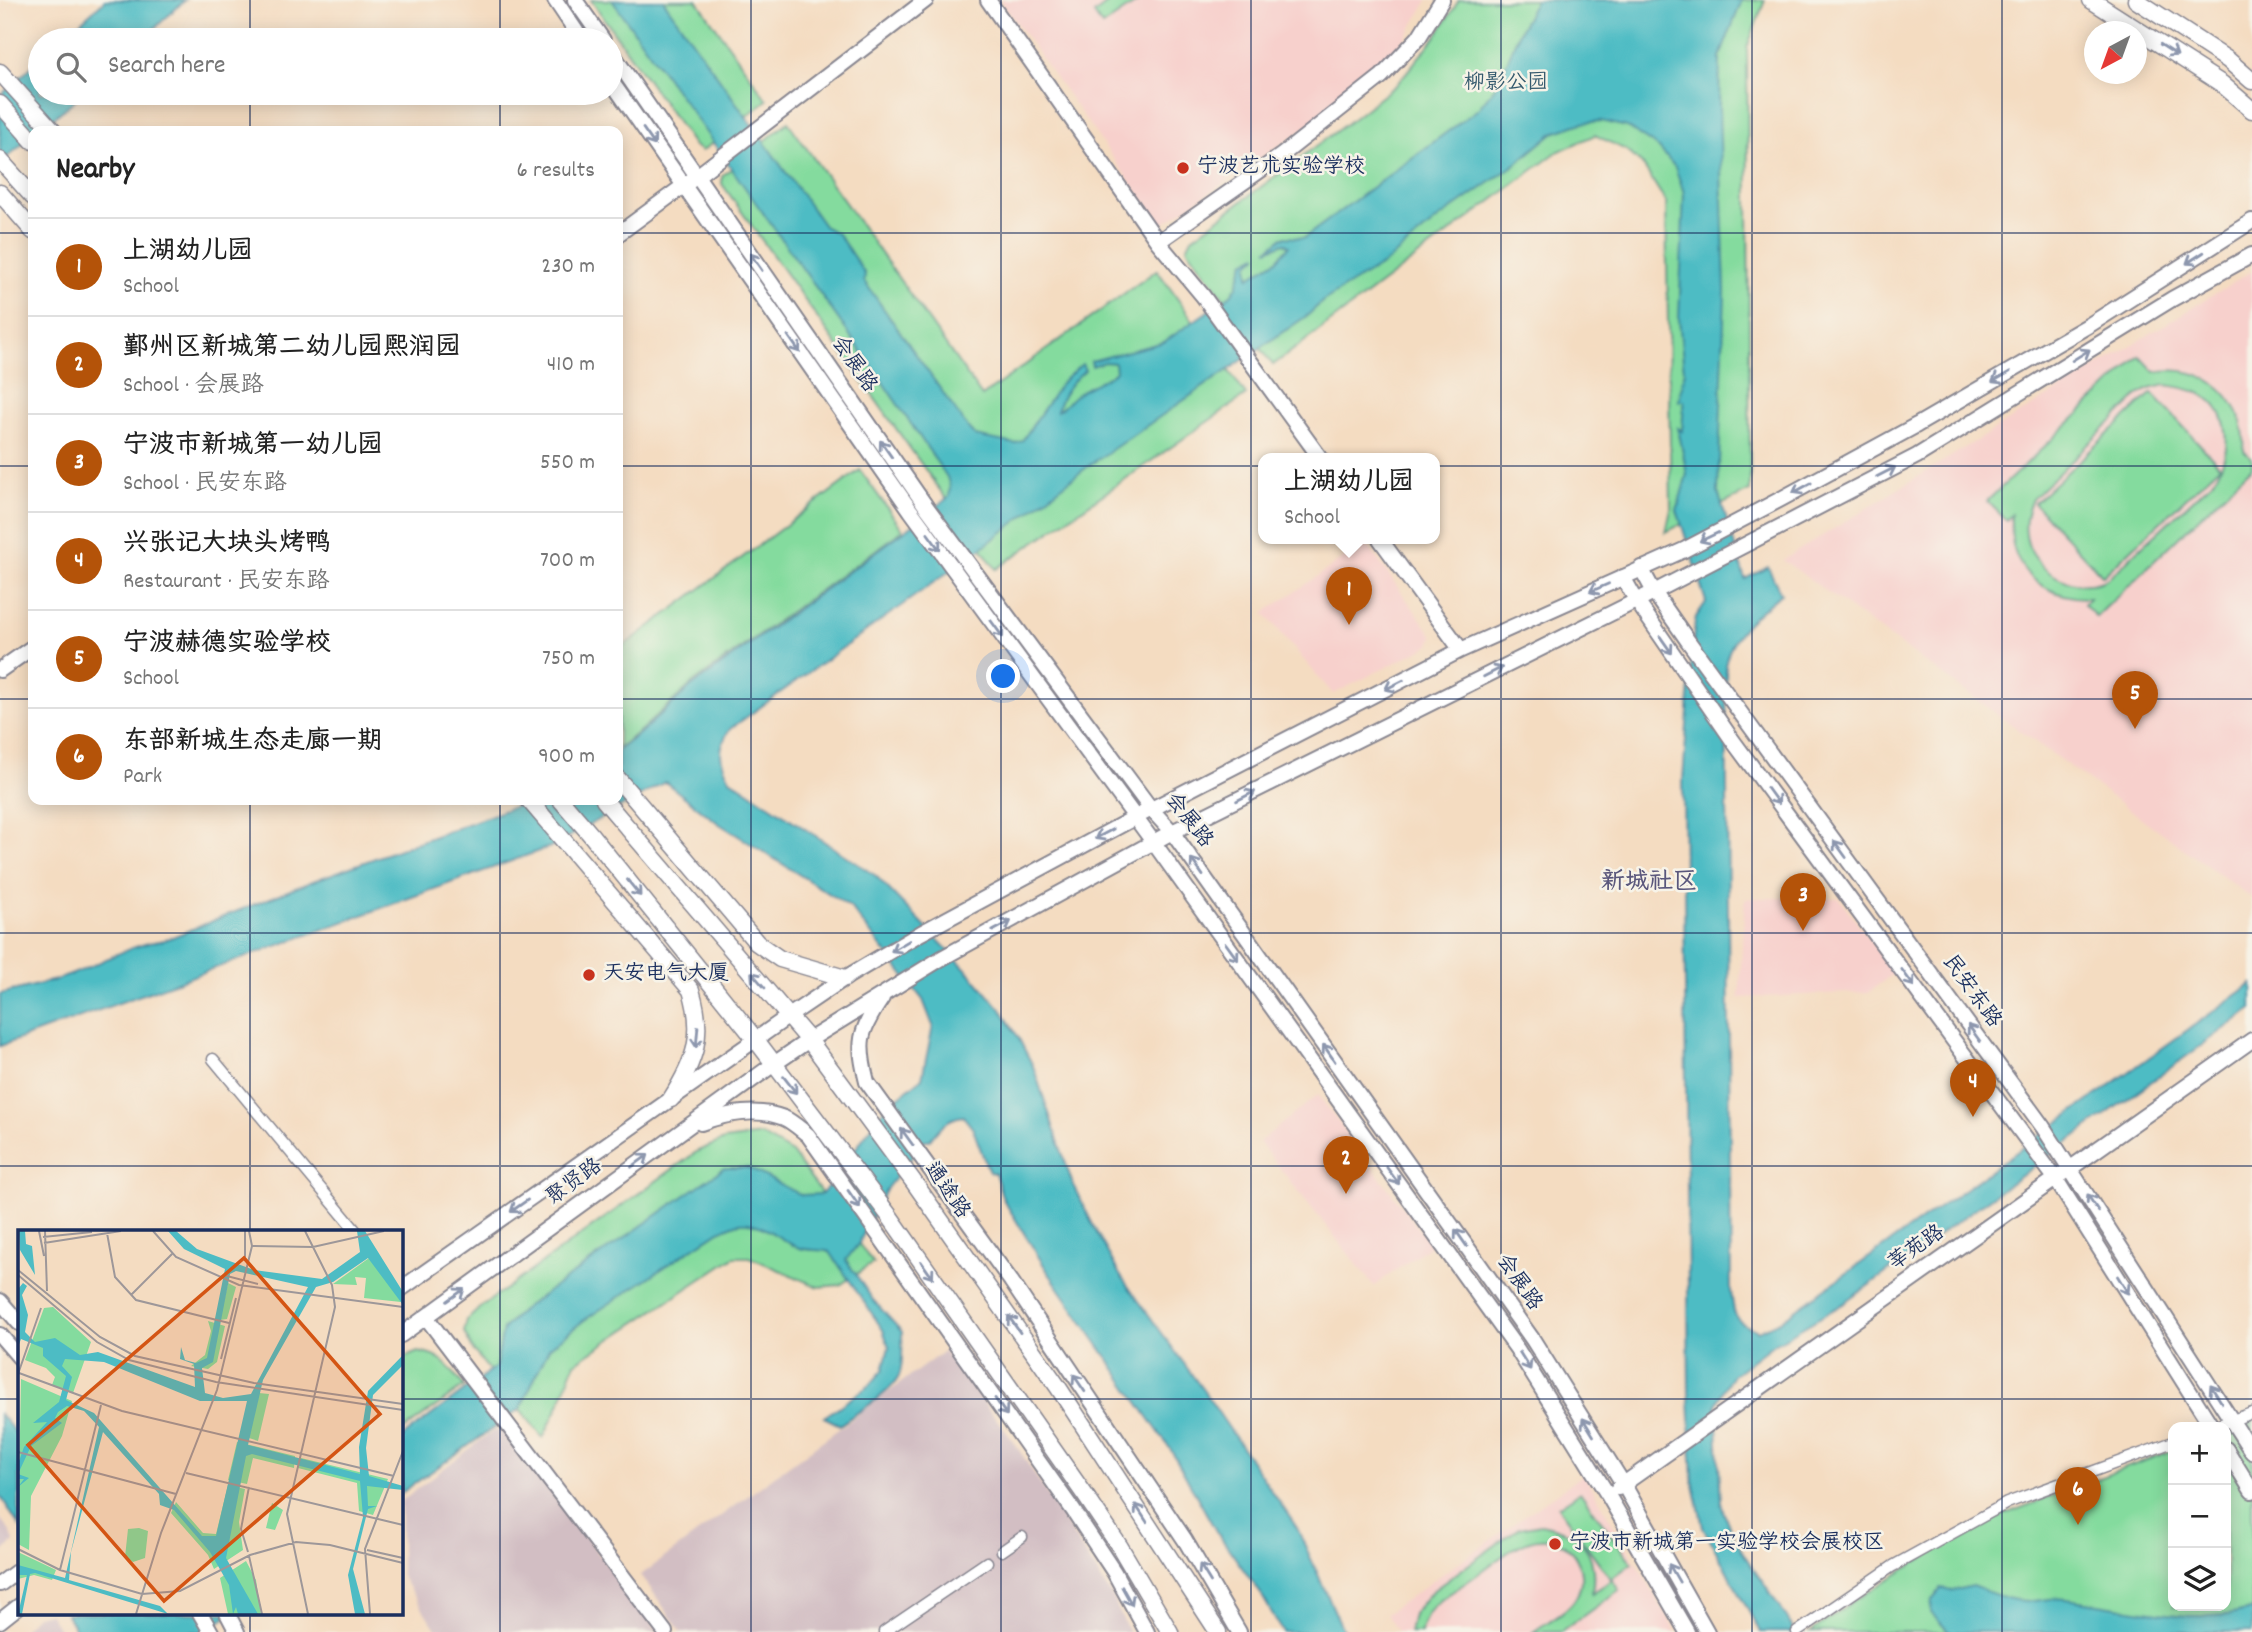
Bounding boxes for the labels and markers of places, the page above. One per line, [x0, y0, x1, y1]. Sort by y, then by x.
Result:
place label: 宁波艺术实验学校 [1197, 153, 1365, 183]
marker: 宁波艺术实验学校 [1175, 160, 1191, 176]
pin: 1 [1326, 567, 1372, 625]
pin: 5 [2112, 671, 2158, 729]
pin: 3 [1780, 873, 1826, 931]
place label: 天安电气大厦 [603, 960, 729, 990]
marker: 天安电气大厦 [581, 967, 597, 983]
pin: 4 [1950, 1059, 1996, 1117]
pin: 2 [1323, 1136, 1369, 1194]
pin: 6 [2055, 1467, 2101, 1525]
place label: 宁波市新城第一实验学校会展校区 [1569, 1529, 1884, 1559]
marker: 宁波市新城第一实验学校会展校区 [1547, 1536, 1563, 1552]

